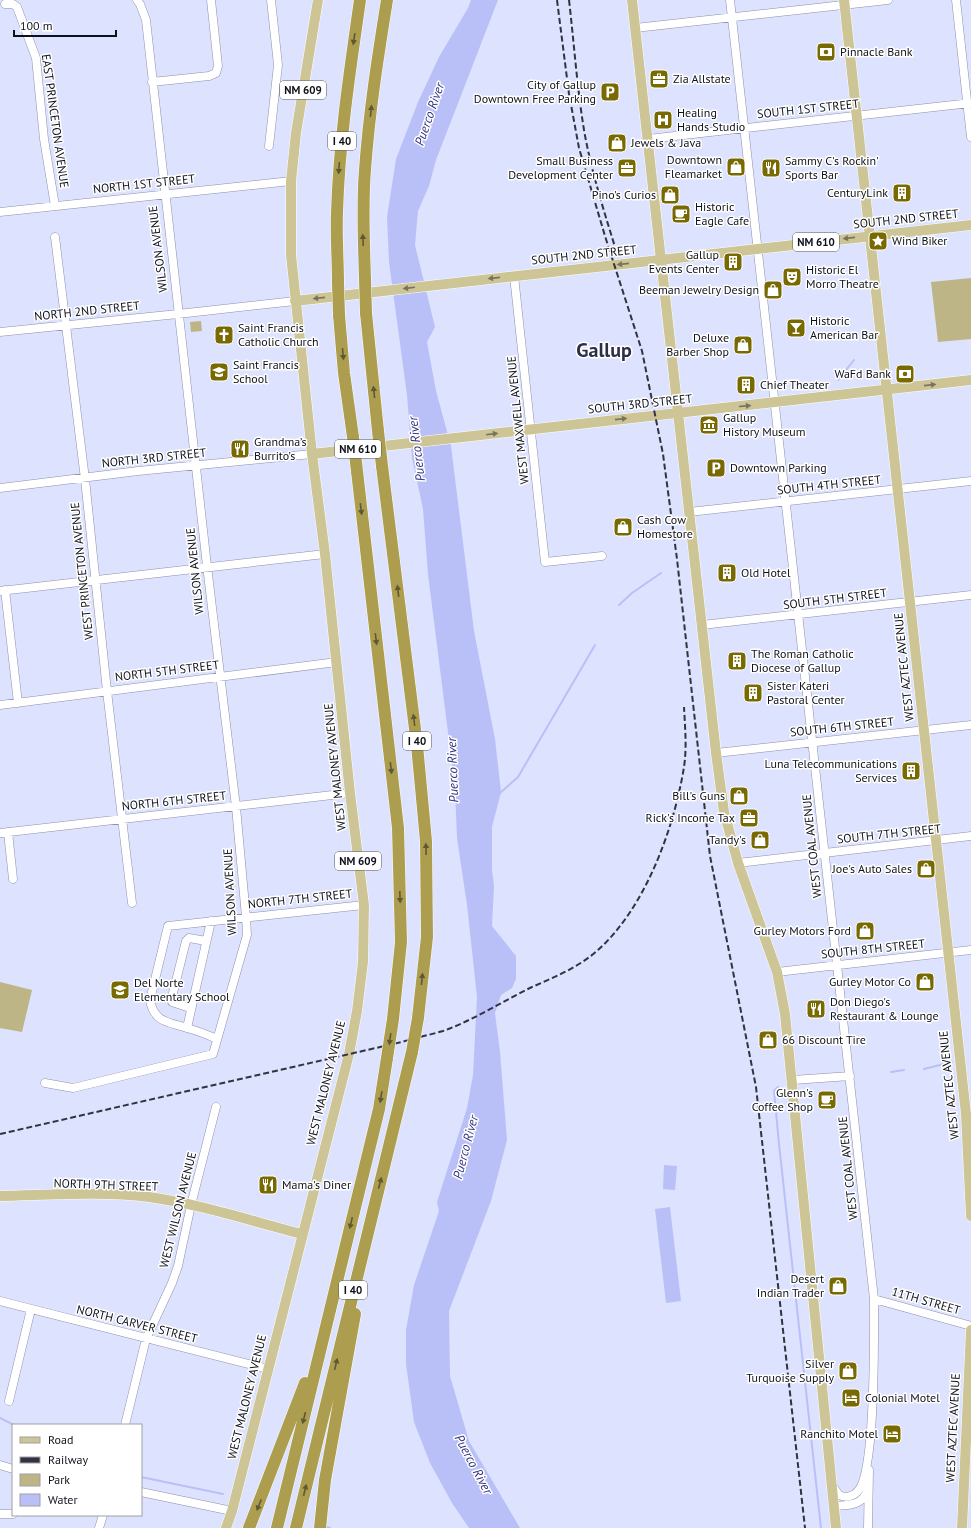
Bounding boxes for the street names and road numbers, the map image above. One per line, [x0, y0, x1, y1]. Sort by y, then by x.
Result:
street label: EAST PRINCETON AVENUE [39, 53, 72, 189]
road number: NM 609 [280, 81, 326, 99]
street label: SOUTH 1ST STREET [756, 96, 860, 121]
road number: I 40 [328, 132, 356, 150]
street label: NORTH 1ST STREET [92, 171, 196, 196]
street label: WILSON AVENUE [145, 205, 170, 293]
street label: SOUTH 2ND STREET [853, 205, 960, 231]
road number: NM 610 [793, 233, 839, 251]
street label: SOUTH 2ND STREET [531, 241, 638, 267]
street label: NORTH 2ND STREET [33, 297, 141, 324]
street label: WEST MAXWELL AVENUE [503, 355, 532, 485]
street label: SOUTH 3RD STREET [587, 391, 693, 416]
road number: NM 610 [335, 440, 381, 458]
street label: NORTH 3RD STREET [101, 445, 207, 470]
street label: SOUTH 4TH STREET [776, 472, 882, 497]
street label: WEST PRINCETON AVENUE [67, 502, 96, 640]
street label: WILSON AVENUE [182, 527, 207, 615]
street label: SOUTH 5TH STREET [782, 585, 888, 612]
street label: WEST AZTEC AVENUE [890, 612, 917, 722]
street label: NORTH 5TH STREET [114, 657, 220, 684]
street label: WEST MALONEY AVENUE [320, 703, 349, 832]
street label: SOUTH 6TH STREET [789, 714, 895, 739]
road number: I 40 [403, 732, 431, 750]
street label: NORTH 6TH STREET [121, 788, 227, 813]
street label: WEST COAL AVENUE [799, 793, 824, 899]
street label: SOUTH 7TH STREET [836, 821, 942, 846]
street label: WILSON AVENUE [220, 848, 239, 936]
road number: NM 609 [335, 852, 381, 870]
street label: NORTH 7TH STREET [247, 886, 353, 911]
street label: SOUTH 8TH STREET [820, 936, 926, 961]
street label: WEST MALONEY AVENUE [303, 1019, 348, 1147]
street label: WEST AZTEC AVENUE [935, 1030, 962, 1140]
street label: WEST COAL AVENUE [835, 1115, 860, 1221]
street label: WEST WILSON AVENUE [156, 1150, 199, 1269]
street label: NORTH 9TH STREET [53, 1175, 159, 1194]
road number: I 40 [339, 1281, 367, 1299]
street label: 11TH STREET [890, 1284, 963, 1318]
street label: NORTH CARVER STREET [75, 1301, 199, 1346]
street label: WEST MALONEY AVENUE [224, 1333, 269, 1461]
street label: WEST AZTEC AVENUE [942, 1373, 963, 1483]

